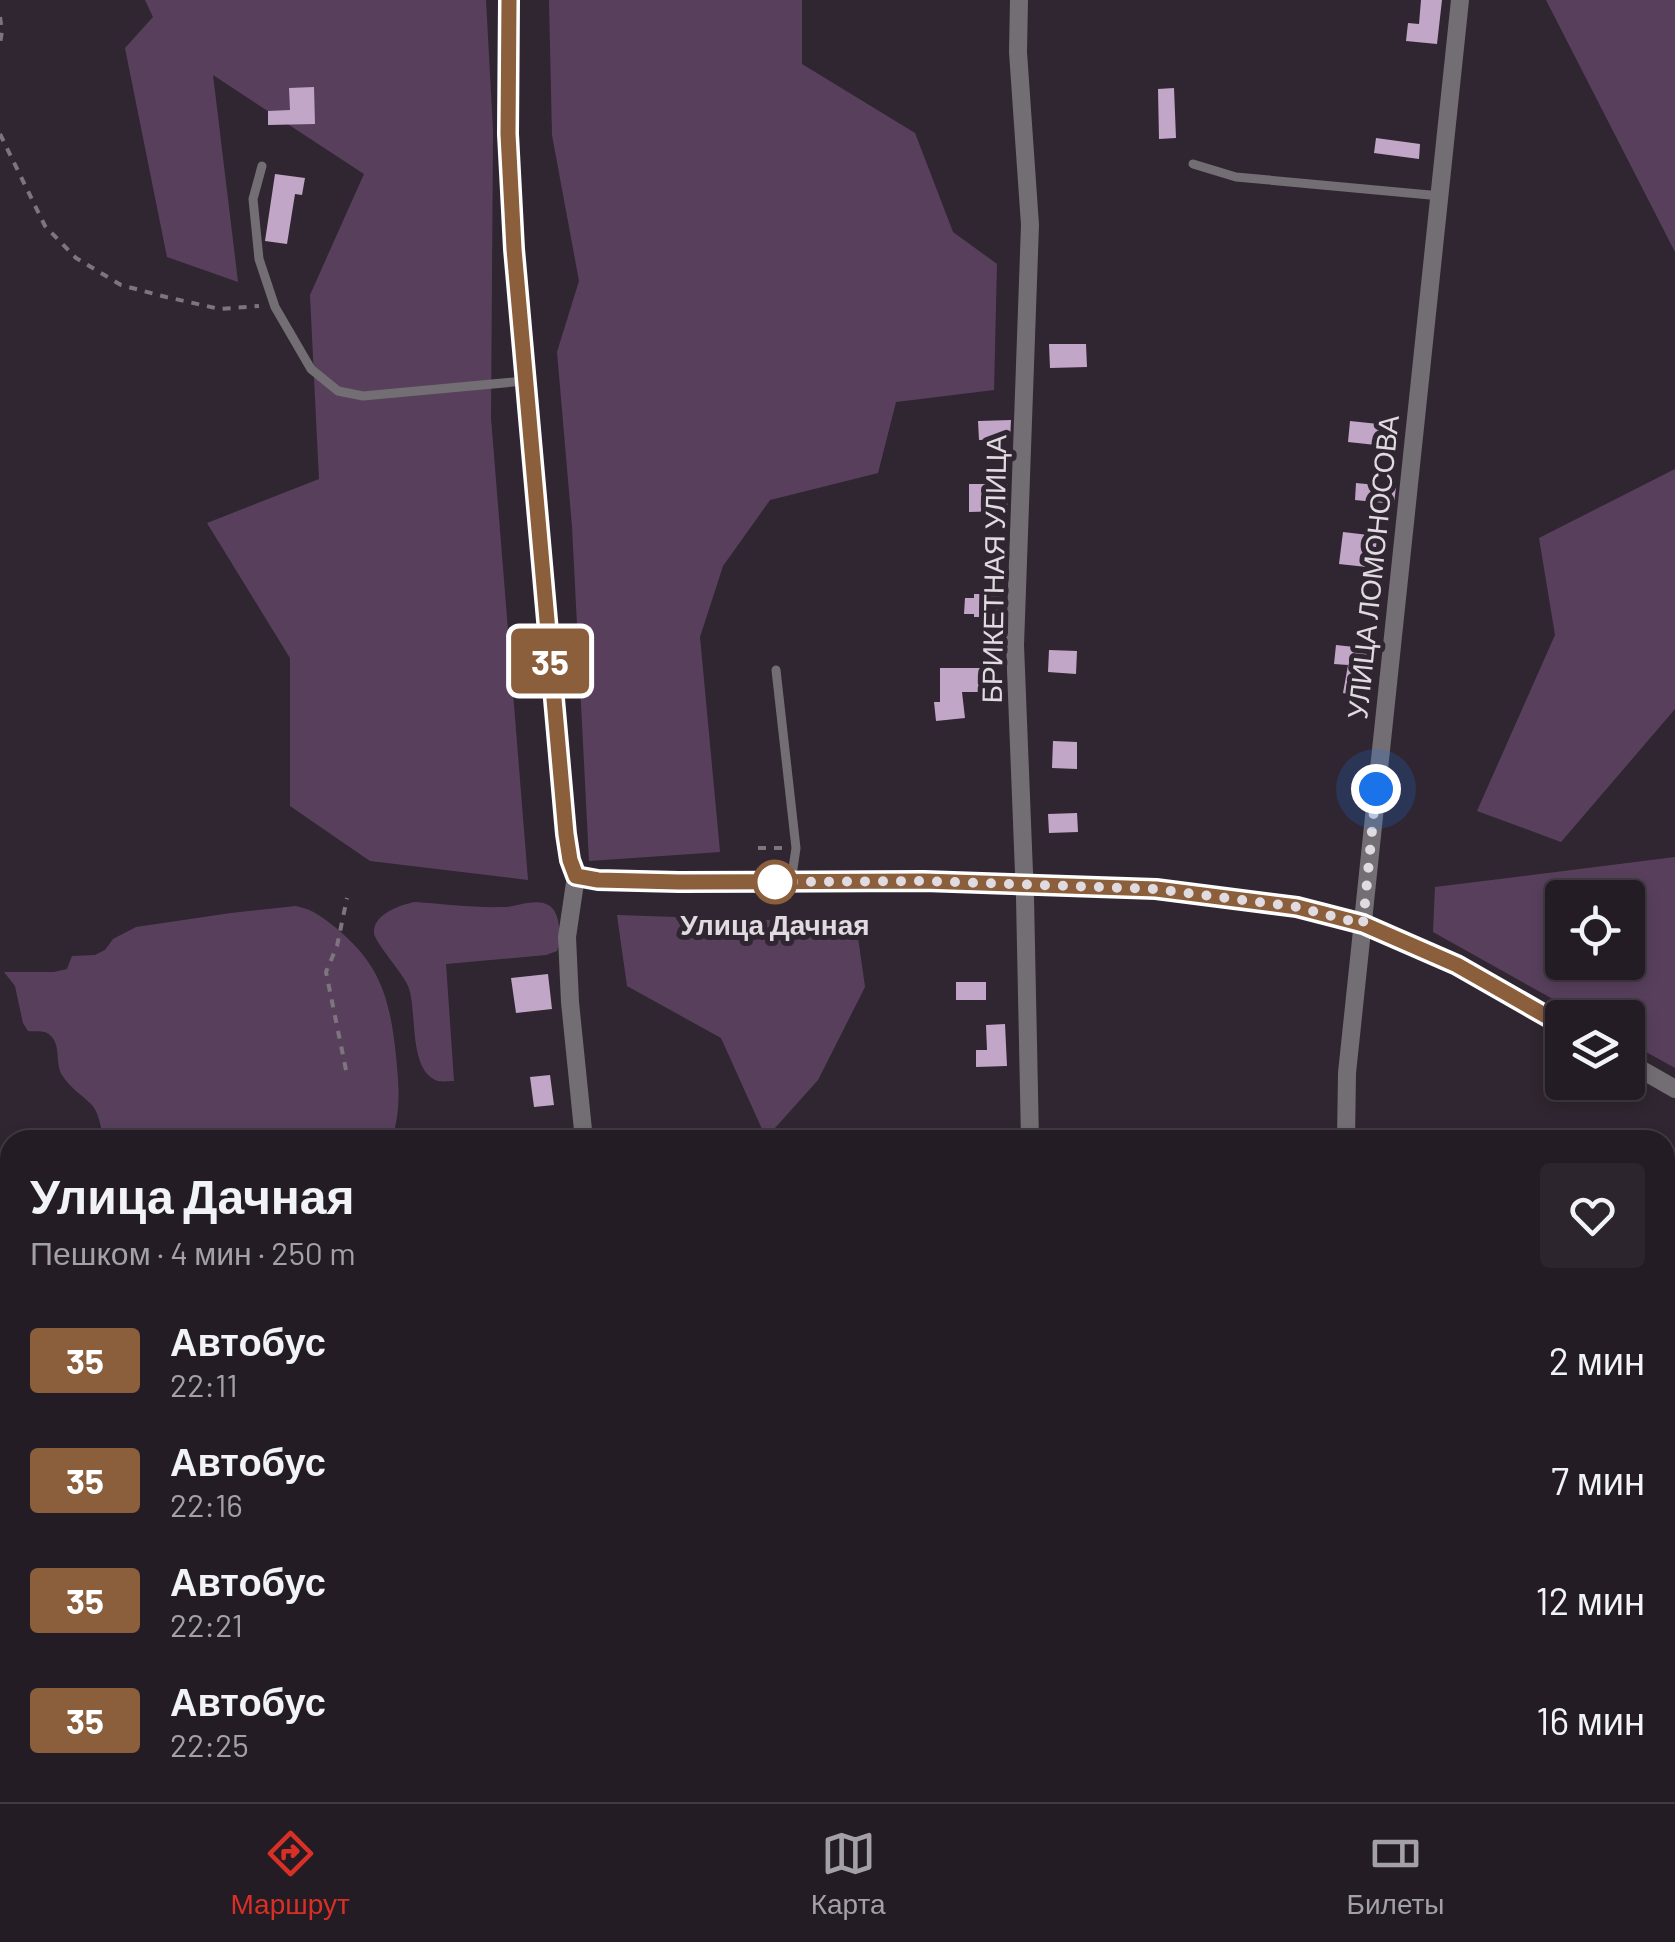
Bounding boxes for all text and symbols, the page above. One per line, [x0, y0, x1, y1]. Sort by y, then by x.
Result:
street label: УЛИЦА ЛОМОНОСОВА [1339, 413, 1405, 721]
street label: БРИКЕТНАЯ УЛИЦА [974, 434, 1012, 704]
line badge: 35 [505, 628, 595, 694]
text: 35 [531, 640, 569, 682]
your location [1351, 764, 1401, 814]
marker: Улица Дачная [754, 861, 796, 903]
map controls [1545, 880, 1645, 1100]
button: locate [1545, 880, 1645, 980]
place label: Улица Дачная [680, 907, 870, 941]
button: layers [1545, 1000, 1645, 1100]
button: heart [1540, 1163, 1645, 1268]
text: Улица Дачная [30, 1166, 354, 1224]
text: Пешком · 4 мин · 250 m [30, 1233, 356, 1271]
text: Автобус [170, 1318, 326, 1364]
text: 2 мин [1549, 1337, 1645, 1383]
text: 35 [66, 1339, 104, 1381]
text: 22:11 [170, 1365, 238, 1403]
text: Автобус [170, 1438, 326, 1484]
text: 7 мин [1551, 1457, 1645, 1503]
text: 35 [66, 1459, 104, 1501]
text: 22:16 [170, 1485, 243, 1523]
text: Автобус [170, 1558, 326, 1604]
text: 12 мин [1535, 1577, 1645, 1623]
text: 35 [66, 1579, 104, 1621]
text: 22:21 [170, 1605, 243, 1643]
text: Автобус [170, 1678, 326, 1724]
text: 16 мин [1536, 1697, 1645, 1743]
text: 35 [66, 1699, 104, 1741]
text: 22:25 [170, 1725, 249, 1763]
tab: Маршрут [230, 1826, 350, 1921]
tab: Карта [811, 1826, 886, 1921]
tab: Билеты [1347, 1826, 1445, 1921]

